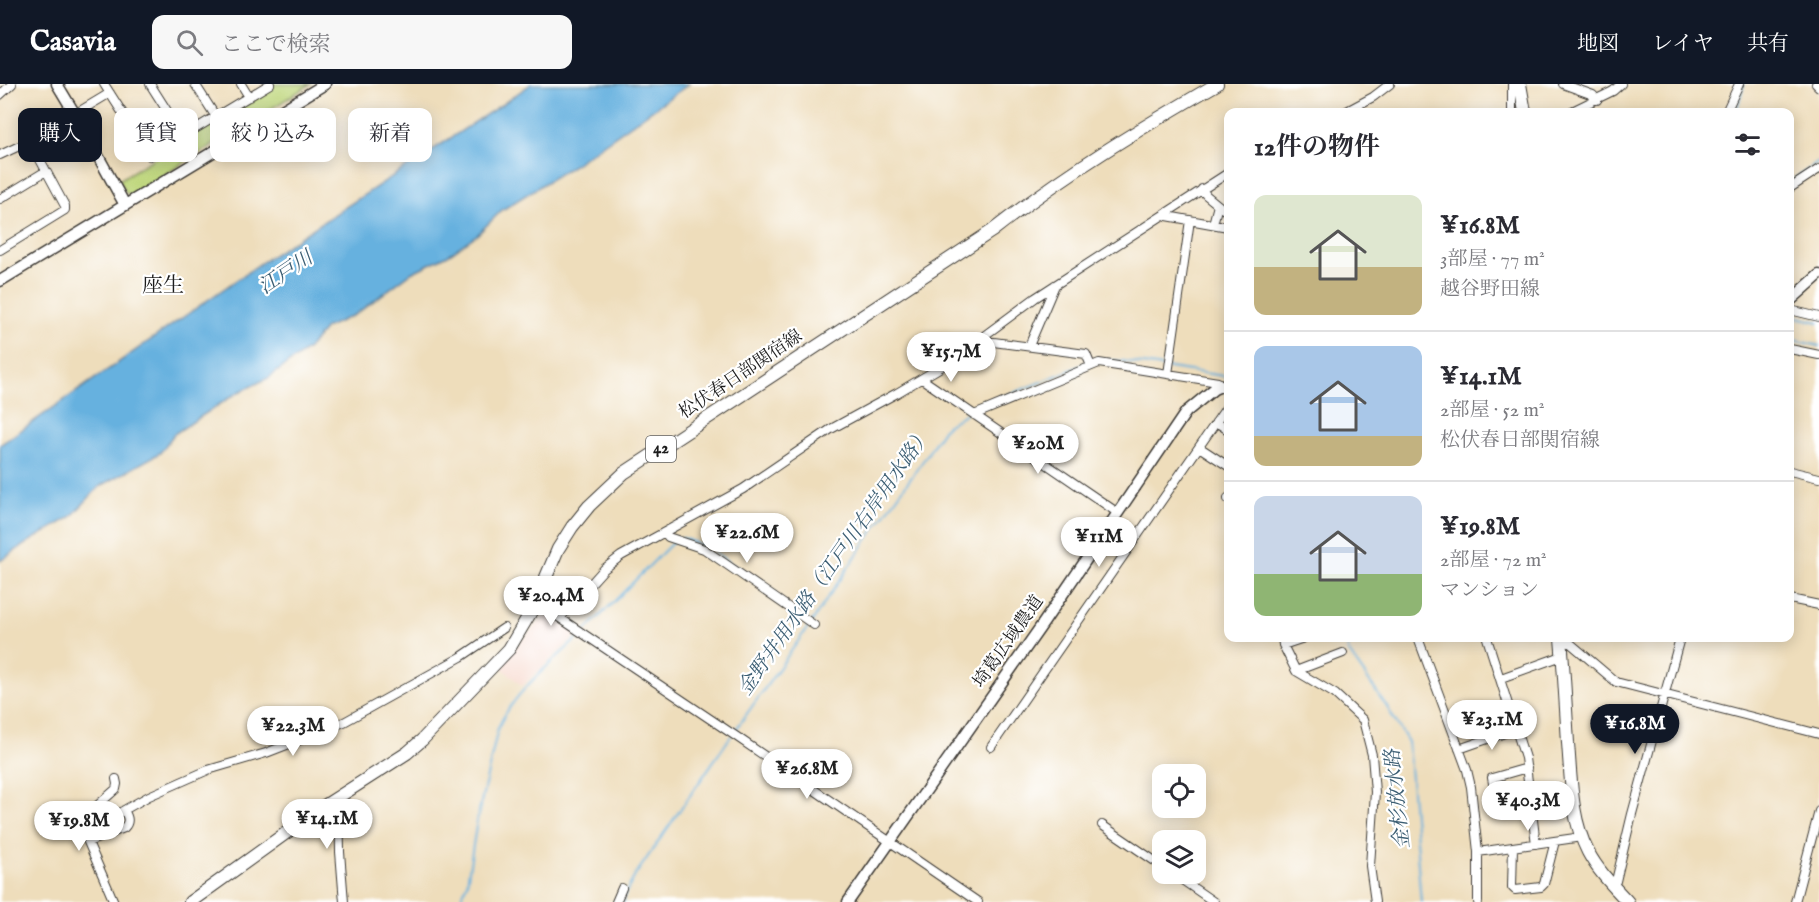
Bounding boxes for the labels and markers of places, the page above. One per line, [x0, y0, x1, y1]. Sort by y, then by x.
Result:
pin: ¥15.7M [902, 332, 1000, 383]
pin: ¥20M [1002, 424, 1074, 475]
pin: ¥22.6M [698, 513, 796, 564]
pin: ¥11M [1063, 517, 1135, 568]
pin: ¥20.4M [502, 576, 600, 627]
pin: ¥23.1M [1443, 700, 1541, 751]
pin: ¥16.8M [1586, 704, 1684, 755]
pin: ¥22.3M [244, 706, 342, 757]
pin: ¥26.8M [758, 749, 856, 800]
pin: ¥40.3M [1479, 781, 1577, 832]
pin: ¥14.1M [278, 799, 376, 850]
pin: ¥19.8M [30, 801, 128, 852]

